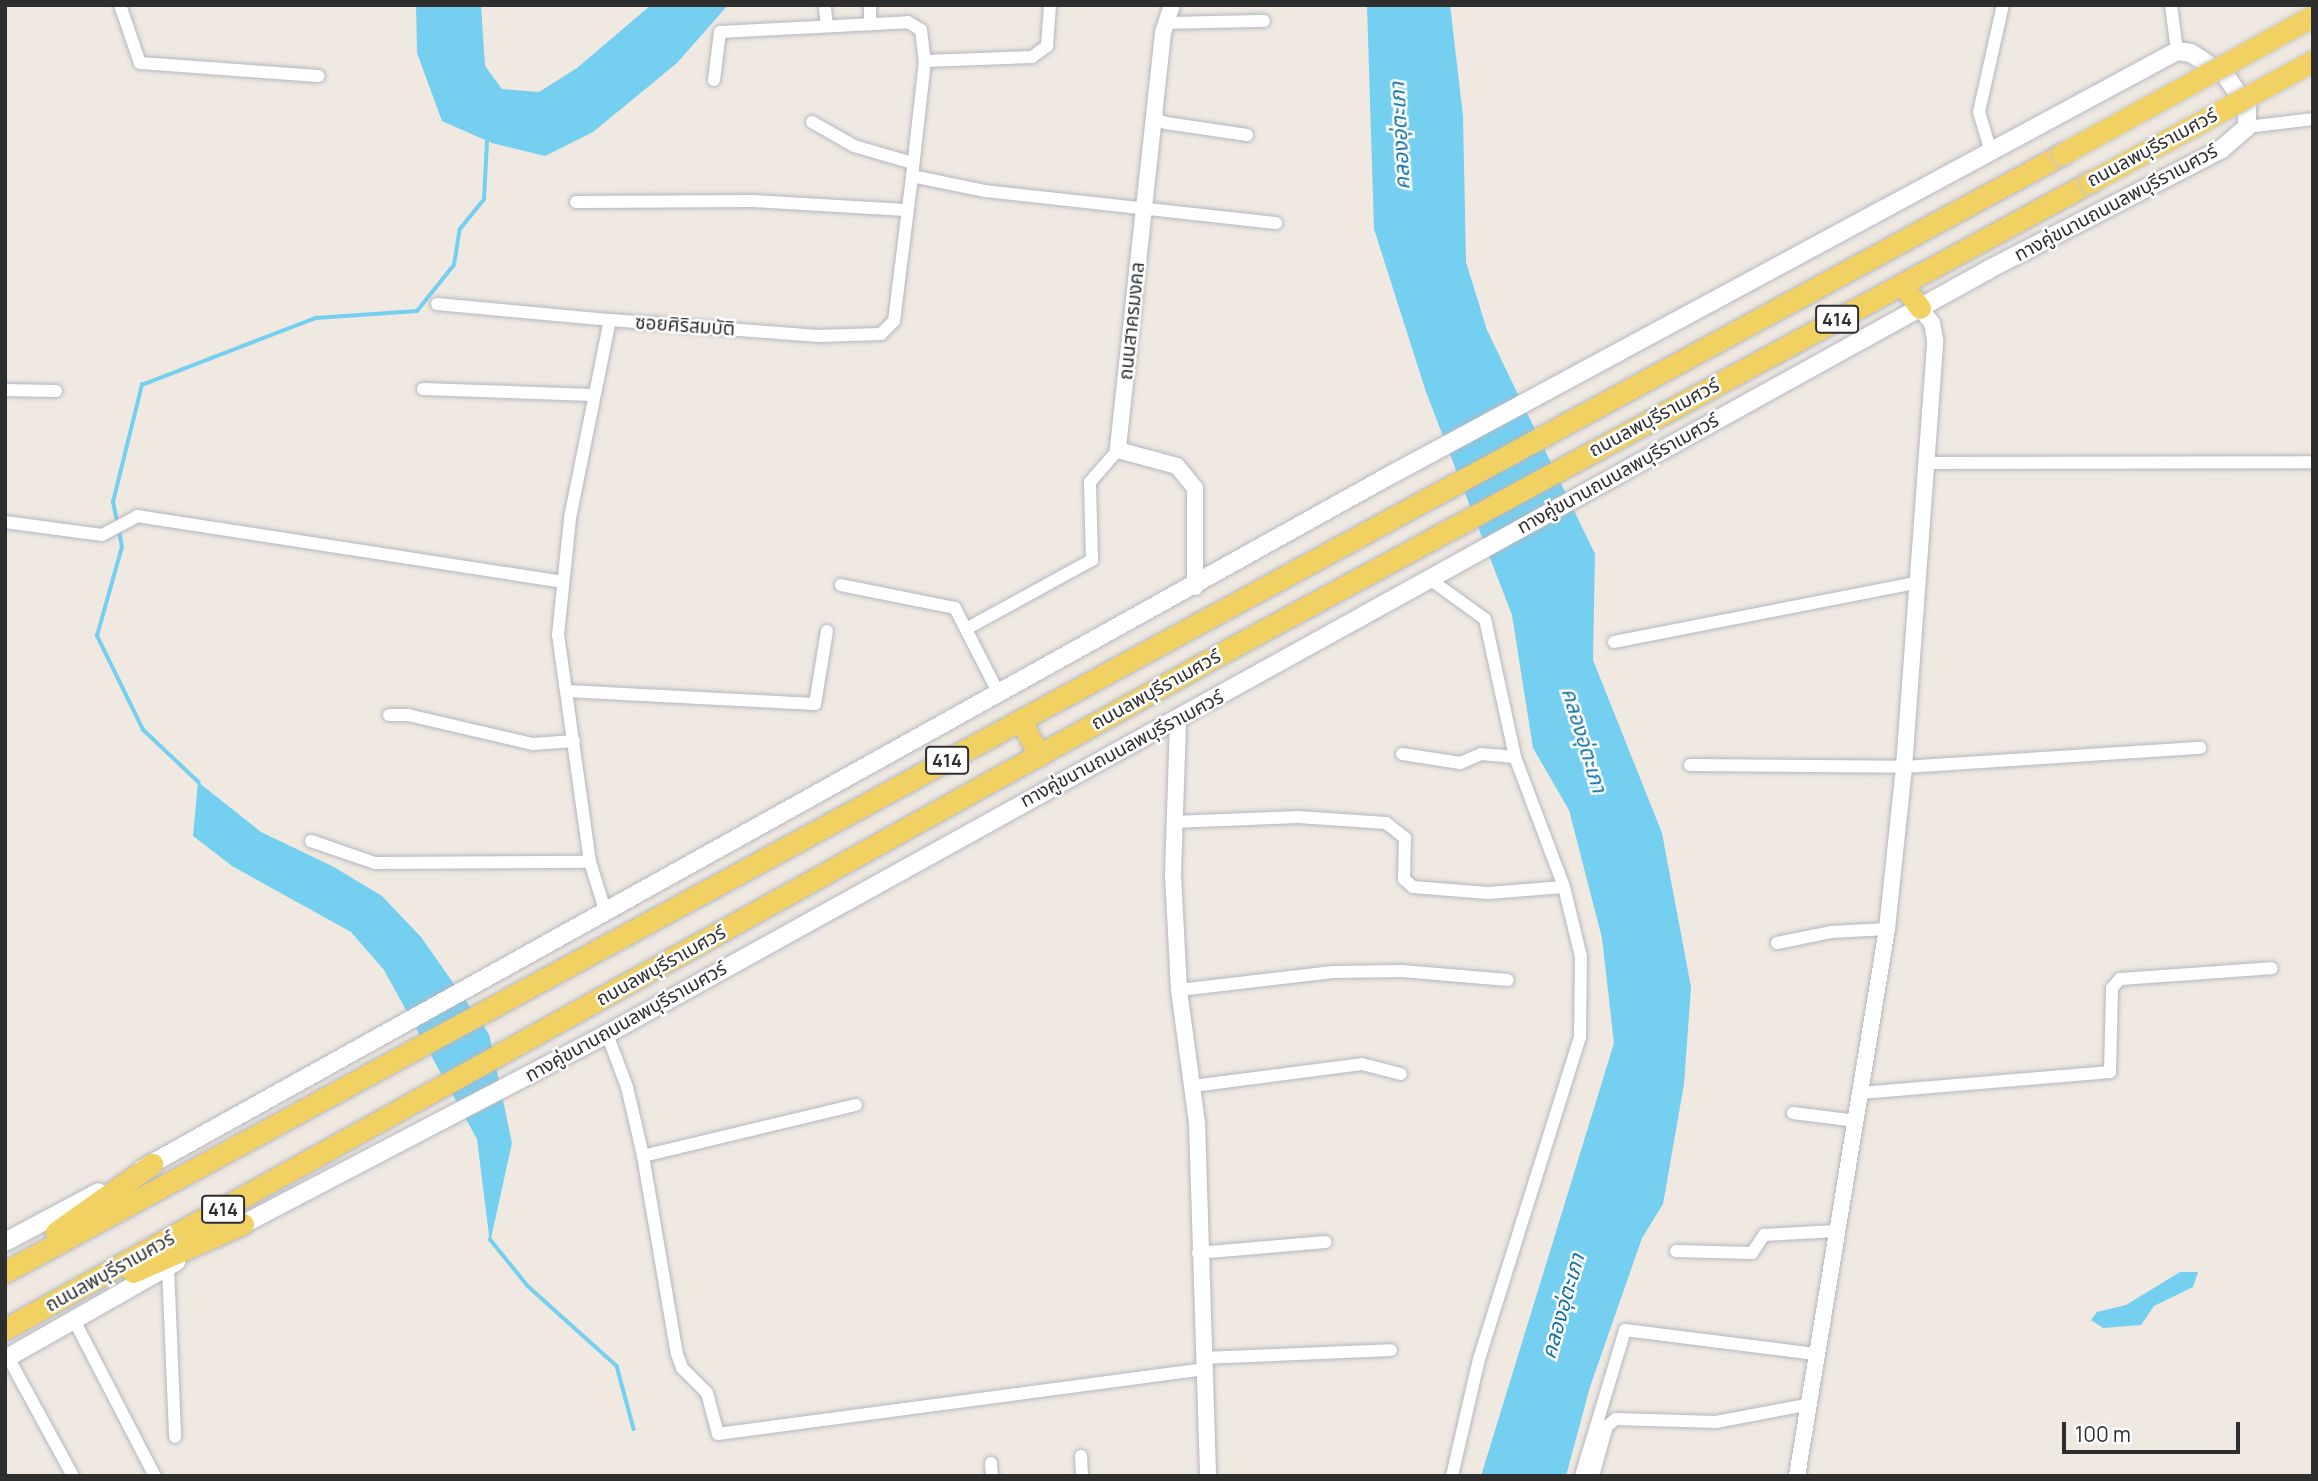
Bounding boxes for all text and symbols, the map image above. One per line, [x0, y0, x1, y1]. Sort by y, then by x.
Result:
water label: คลองอุ่ตะเภา [1384, 81, 1414, 191]
street label: ถนนลพบุรีราเมศวร์ [2083, 104, 2221, 192]
street label: ทางคู่ขนานถนนลพบุรีราเมศวร์ [2010, 140, 2222, 266]
street label: ถนนสาครมงคล [1114, 261, 1150, 381]
road number: 414 [1814, 304, 1860, 334]
street label: ซอยศิริสมบัติ [634, 311, 736, 341]
street label: ถนนลพบุรีราเมศวร์ [1585, 374, 1723, 462]
street label: ทางคู่ขนานถนนลพบุรีราเมศวร์ [1513, 409, 1723, 539]
street label: ถนนลพบุรีราเมศวร์ [1087, 645, 1225, 735]
water label: คลองอุ่ตะเภา [1557, 685, 1613, 795]
street label: ทางคู่ขนานถนนลพบุรีราเมศวร์ [1016, 686, 1228, 812]
road number: 414 [924, 746, 970, 774]
street label: ถนนลพบุรีราเมศวร์ [592, 921, 730, 1011]
street label: ทางคู่ขนานถนนลพบุรีราเมศวร์ [521, 957, 731, 1087]
road number: 414 [200, 1194, 246, 1224]
street label: ถนนลพบุรีราเมศวร์ [41, 1227, 179, 1317]
water label: คลองอุ่ตะเภา [1535, 1251, 1589, 1361]
scale bar [2066, 1408, 2244, 1452]
text: 100 m [2075, 1420, 2131, 1448]

